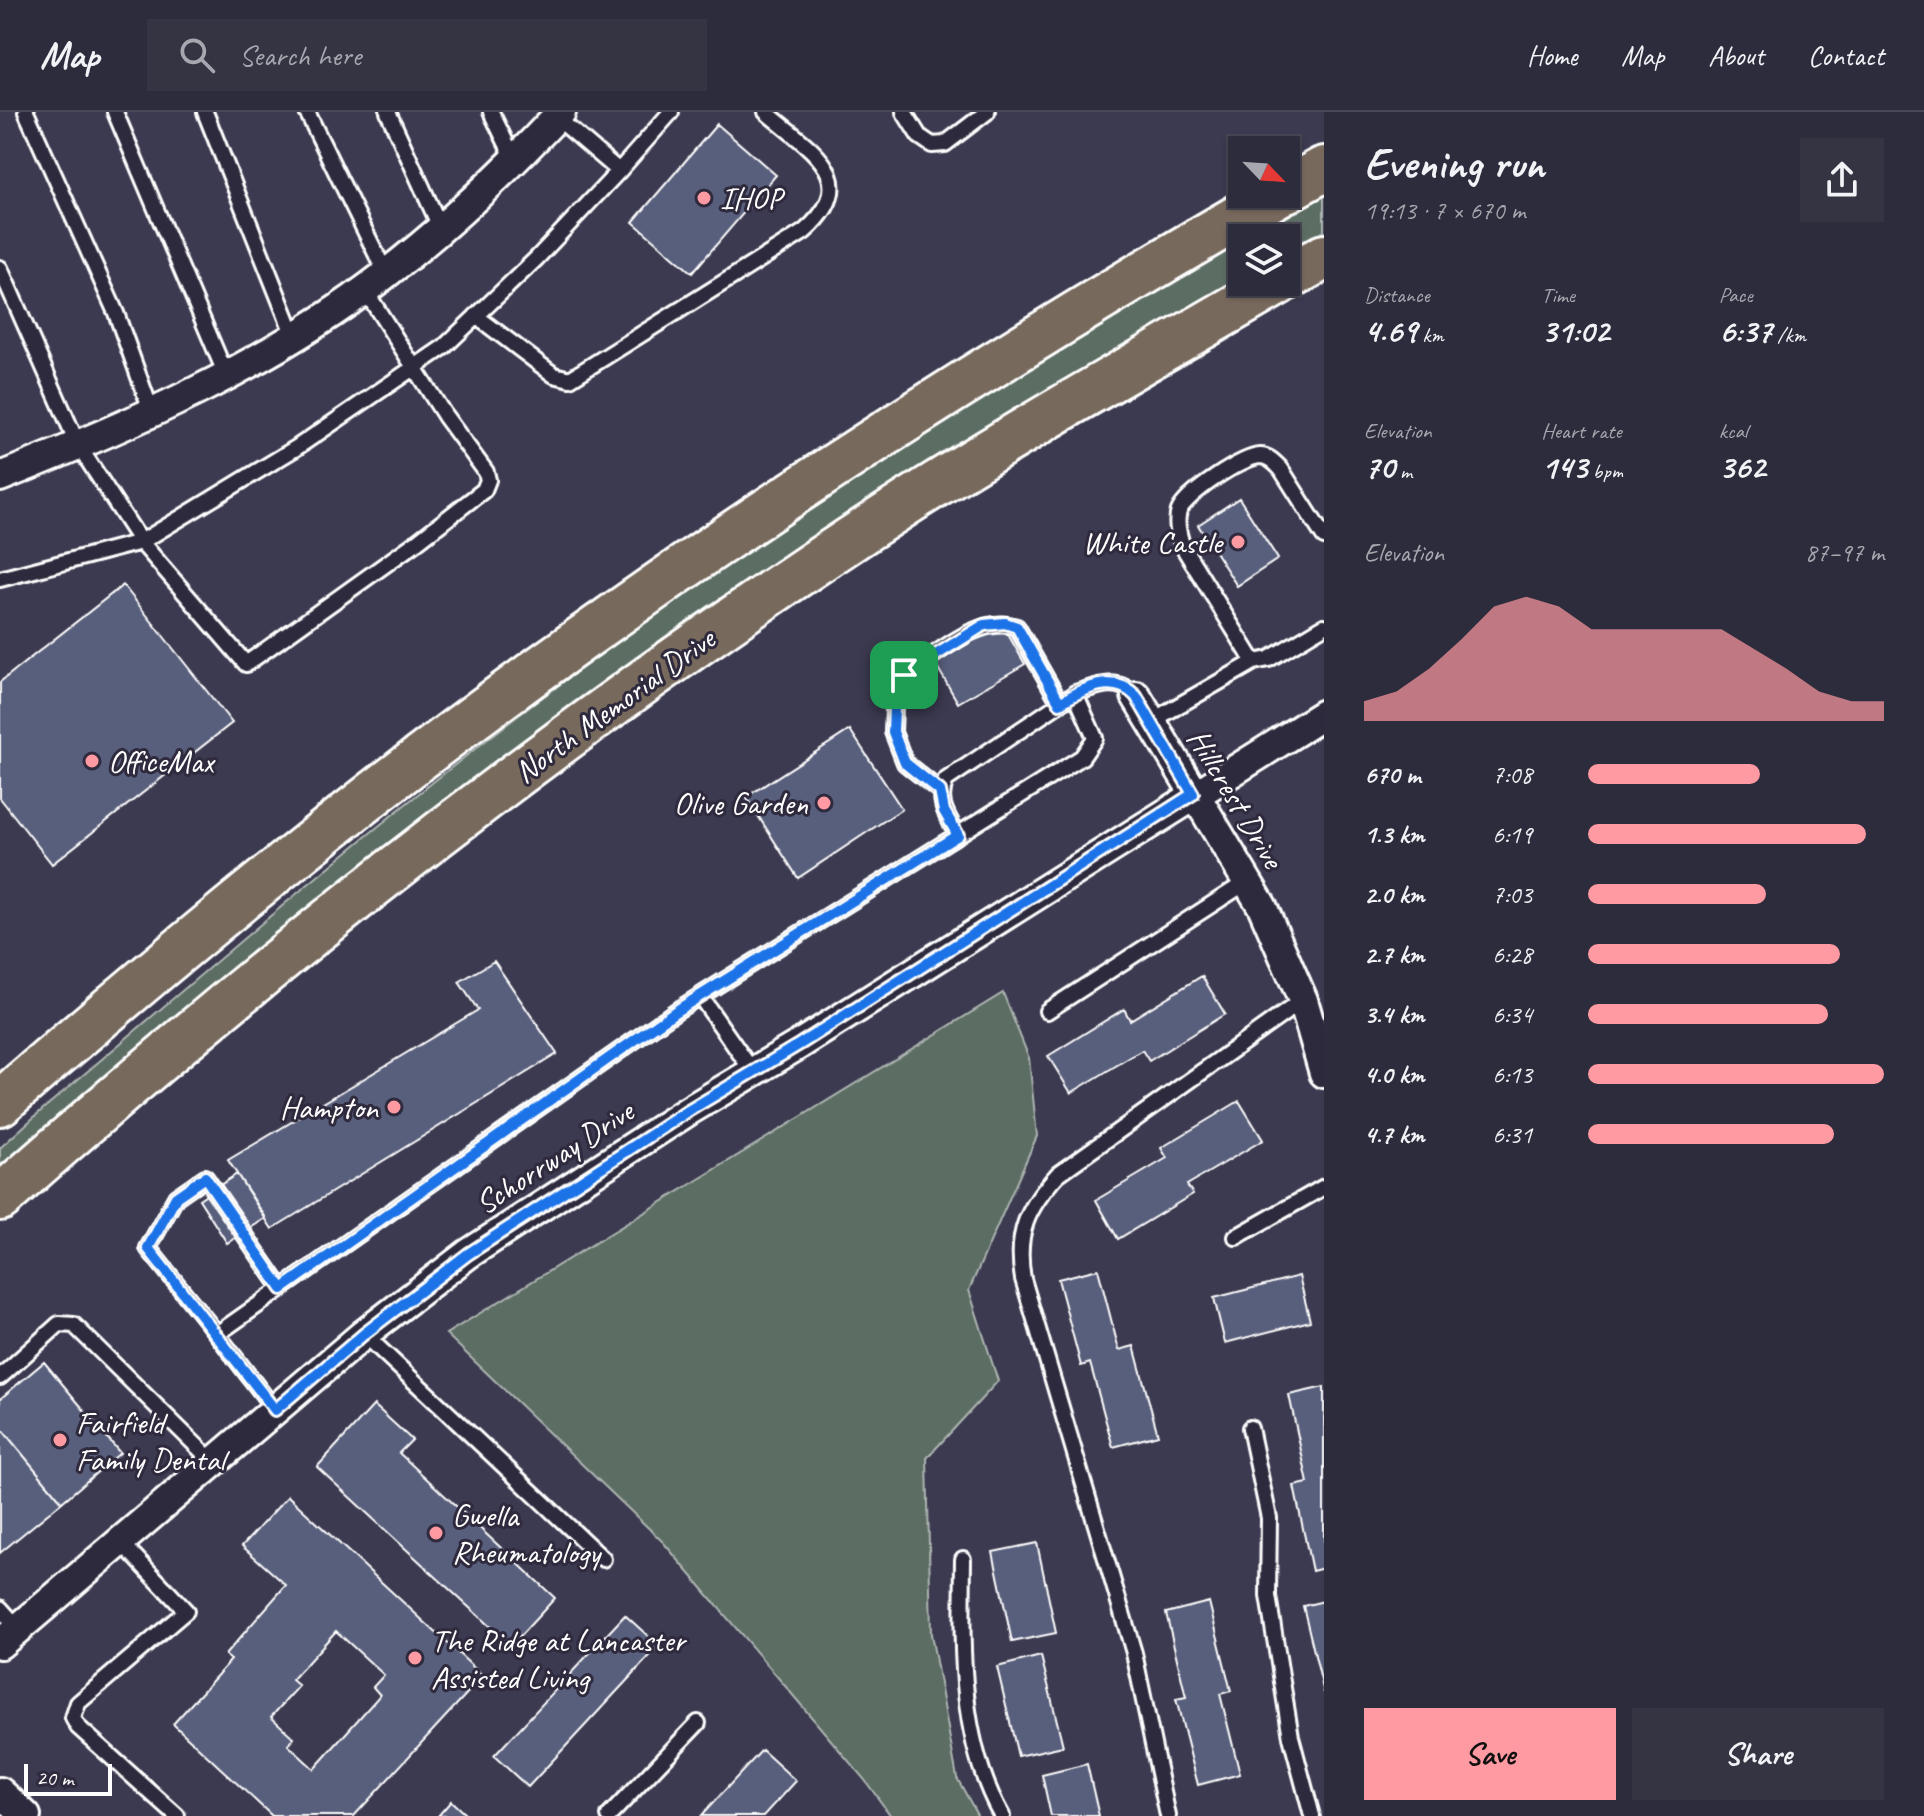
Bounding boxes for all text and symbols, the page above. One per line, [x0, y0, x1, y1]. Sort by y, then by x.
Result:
search box [147, 19, 707, 91]
text: Map [40, 32, 99, 79]
icon: search [175, 33, 219, 77]
text: Search here [239, 36, 361, 74]
text: Home [1527, 38, 1577, 73]
text: Map [1621, 38, 1664, 73]
text: About [1708, 38, 1764, 73]
text: Contact [1808, 38, 1884, 73]
north arrow [1228, 136, 1300, 208]
map controls [1228, 136, 1300, 296]
text: Evening run [1364, 136, 1544, 191]
button: share [1800, 138, 1884, 222]
place label: IHOP [720, 178, 786, 219]
marker: IHOP [695, 189, 713, 207]
text: 19:13 · 7 × 670 m [1364, 194, 1525, 227]
button: layers [1228, 224, 1300, 296]
text: Distance [1364, 281, 1430, 309]
text: Time [1541, 281, 1575, 309]
text: Pace [1719, 281, 1753, 309]
text: 4.69 [1364, 309, 1417, 352]
text: 31:02 [1541, 309, 1609, 352]
text: 6:37 [1719, 309, 1772, 352]
text: km [1417, 321, 1444, 349]
text: /km [1772, 321, 1806, 349]
text: Elevation [1364, 417, 1432, 445]
text: Heart rate [1541, 417, 1622, 445]
text: kcal [1719, 417, 1748, 445]
text: 70 [1364, 445, 1394, 488]
text: 143 [1541, 445, 1587, 488]
text: 362 [1719, 445, 1765, 488]
text: m [1394, 457, 1412, 485]
text: bpm [1587, 457, 1623, 485]
place label: White Castle [1083, 522, 1225, 563]
marker: White Castle [1229, 533, 1247, 551]
text: Elevation [1364, 536, 1444, 569]
text: 87–97 m [1805, 536, 1884, 569]
street label: North Memorial Drive [506, 617, 725, 792]
pin [870, 641, 938, 709]
icon: arrive [882, 653, 926, 697]
street label: Hillcrest Drive [1178, 721, 1295, 878]
place label: OfficeMax [108, 741, 216, 782]
marker: OfficeMax [83, 752, 101, 770]
text: 670 m [1364, 758, 1421, 791]
text: 7:08 [1492, 758, 1532, 791]
place label: Olive Garden [674, 783, 809, 824]
marker: Olive Garden [815, 794, 833, 812]
text: 1.3 km [1364, 818, 1424, 851]
text: 6:19 [1492, 818, 1532, 851]
text: 2.0 km [1364, 878, 1424, 911]
text: 7:03 [1492, 878, 1532, 911]
text: 2.7 km [1364, 938, 1424, 971]
text: 6:28 [1492, 938, 1532, 971]
text: 3.4 km [1364, 998, 1424, 1031]
text: 6:34 [1492, 998, 1532, 1031]
text: 4.0 km [1364, 1058, 1424, 1091]
text: 6:13 [1492, 1058, 1532, 1091]
place label: Hampton [280, 1087, 380, 1128]
street label: Schorrway Drive [467, 1090, 643, 1224]
marker: Hampton [385, 1098, 403, 1116]
text: 4.7 km [1364, 1118, 1424, 1151]
text: 6:31 [1492, 1118, 1532, 1151]
place label: Fairfield Family Dental [76, 1402, 230, 1480]
marker: Fairfield Family Dental [51, 1431, 69, 1449]
place label: Gwella Rheumatology [452, 1495, 603, 1573]
marker: Gwella Rheumatology [427, 1524, 445, 1542]
place label: The Ridge at Lancaster Assisted Living [431, 1620, 687, 1698]
marker: The Ridge at Lancaster Assisted Living [406, 1649, 424, 1667]
button: Save [1364, 1708, 1616, 1800]
button: Share [1632, 1708, 1884, 1800]
scale bar [24, 1760, 112, 1796]
text: 20 m [36, 1764, 73, 1792]

